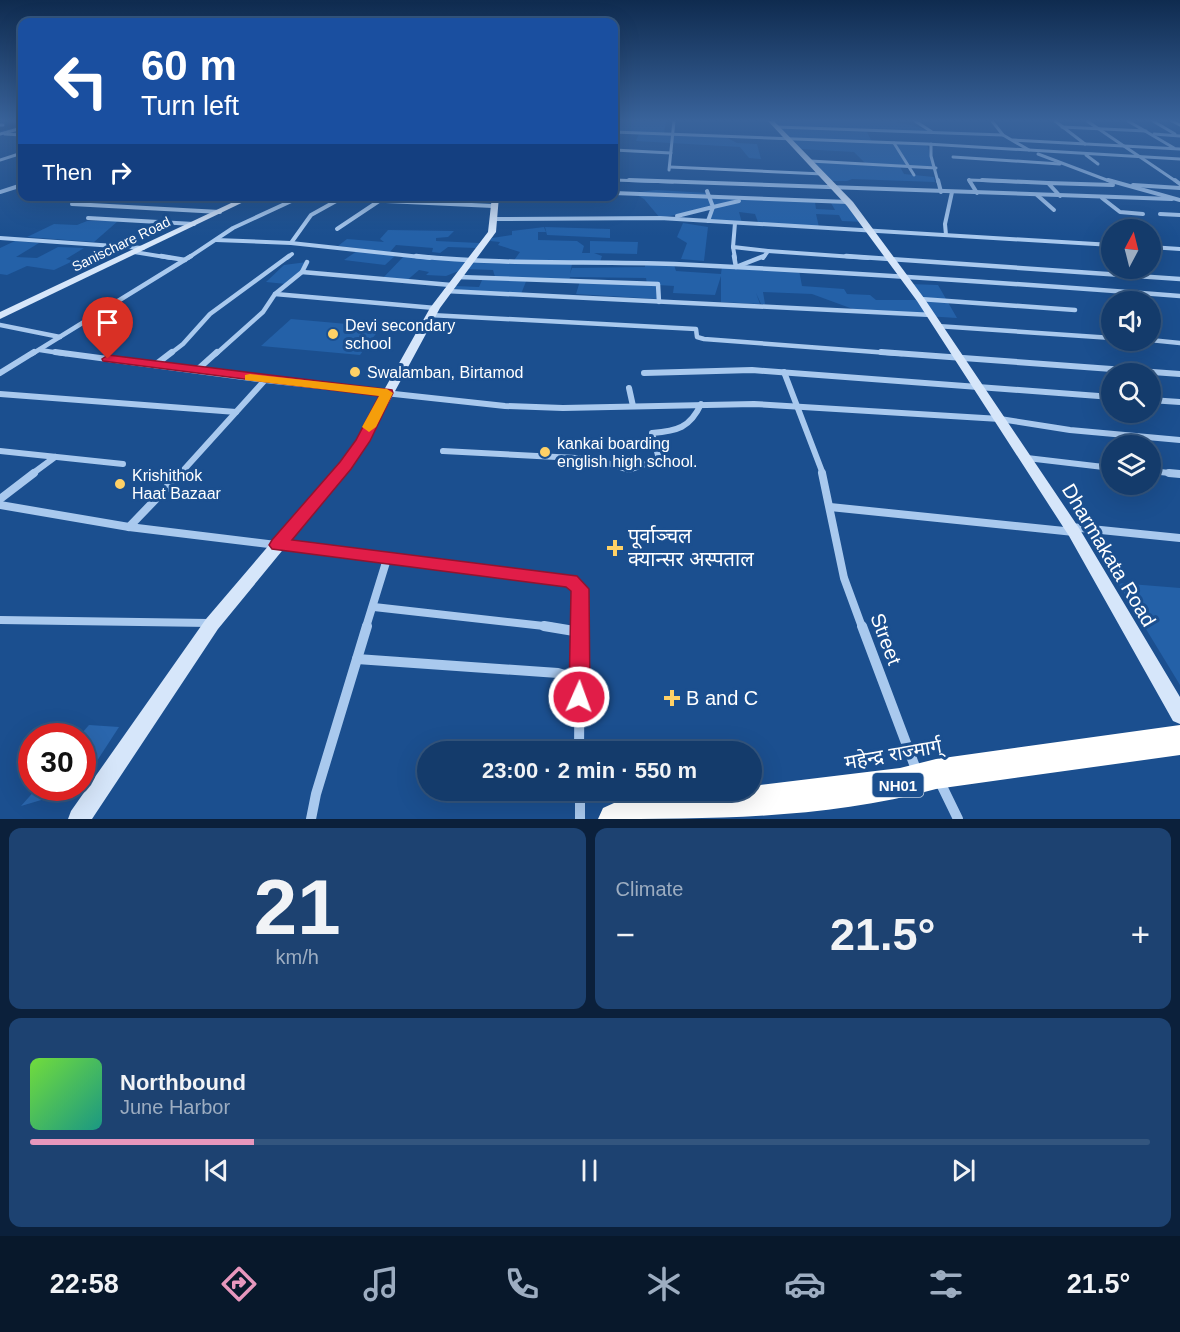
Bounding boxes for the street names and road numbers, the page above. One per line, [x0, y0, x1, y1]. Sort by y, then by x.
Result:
street label: Sanischare Road [69, 213, 173, 275]
street label: Dharmakata Road [1058, 480, 1160, 630]
street label: Street [866, 610, 906, 668]
street label: महेन्द्र राज्मार्ग् [843, 733, 947, 775]
road number: NH01 [872, 773, 924, 797]

